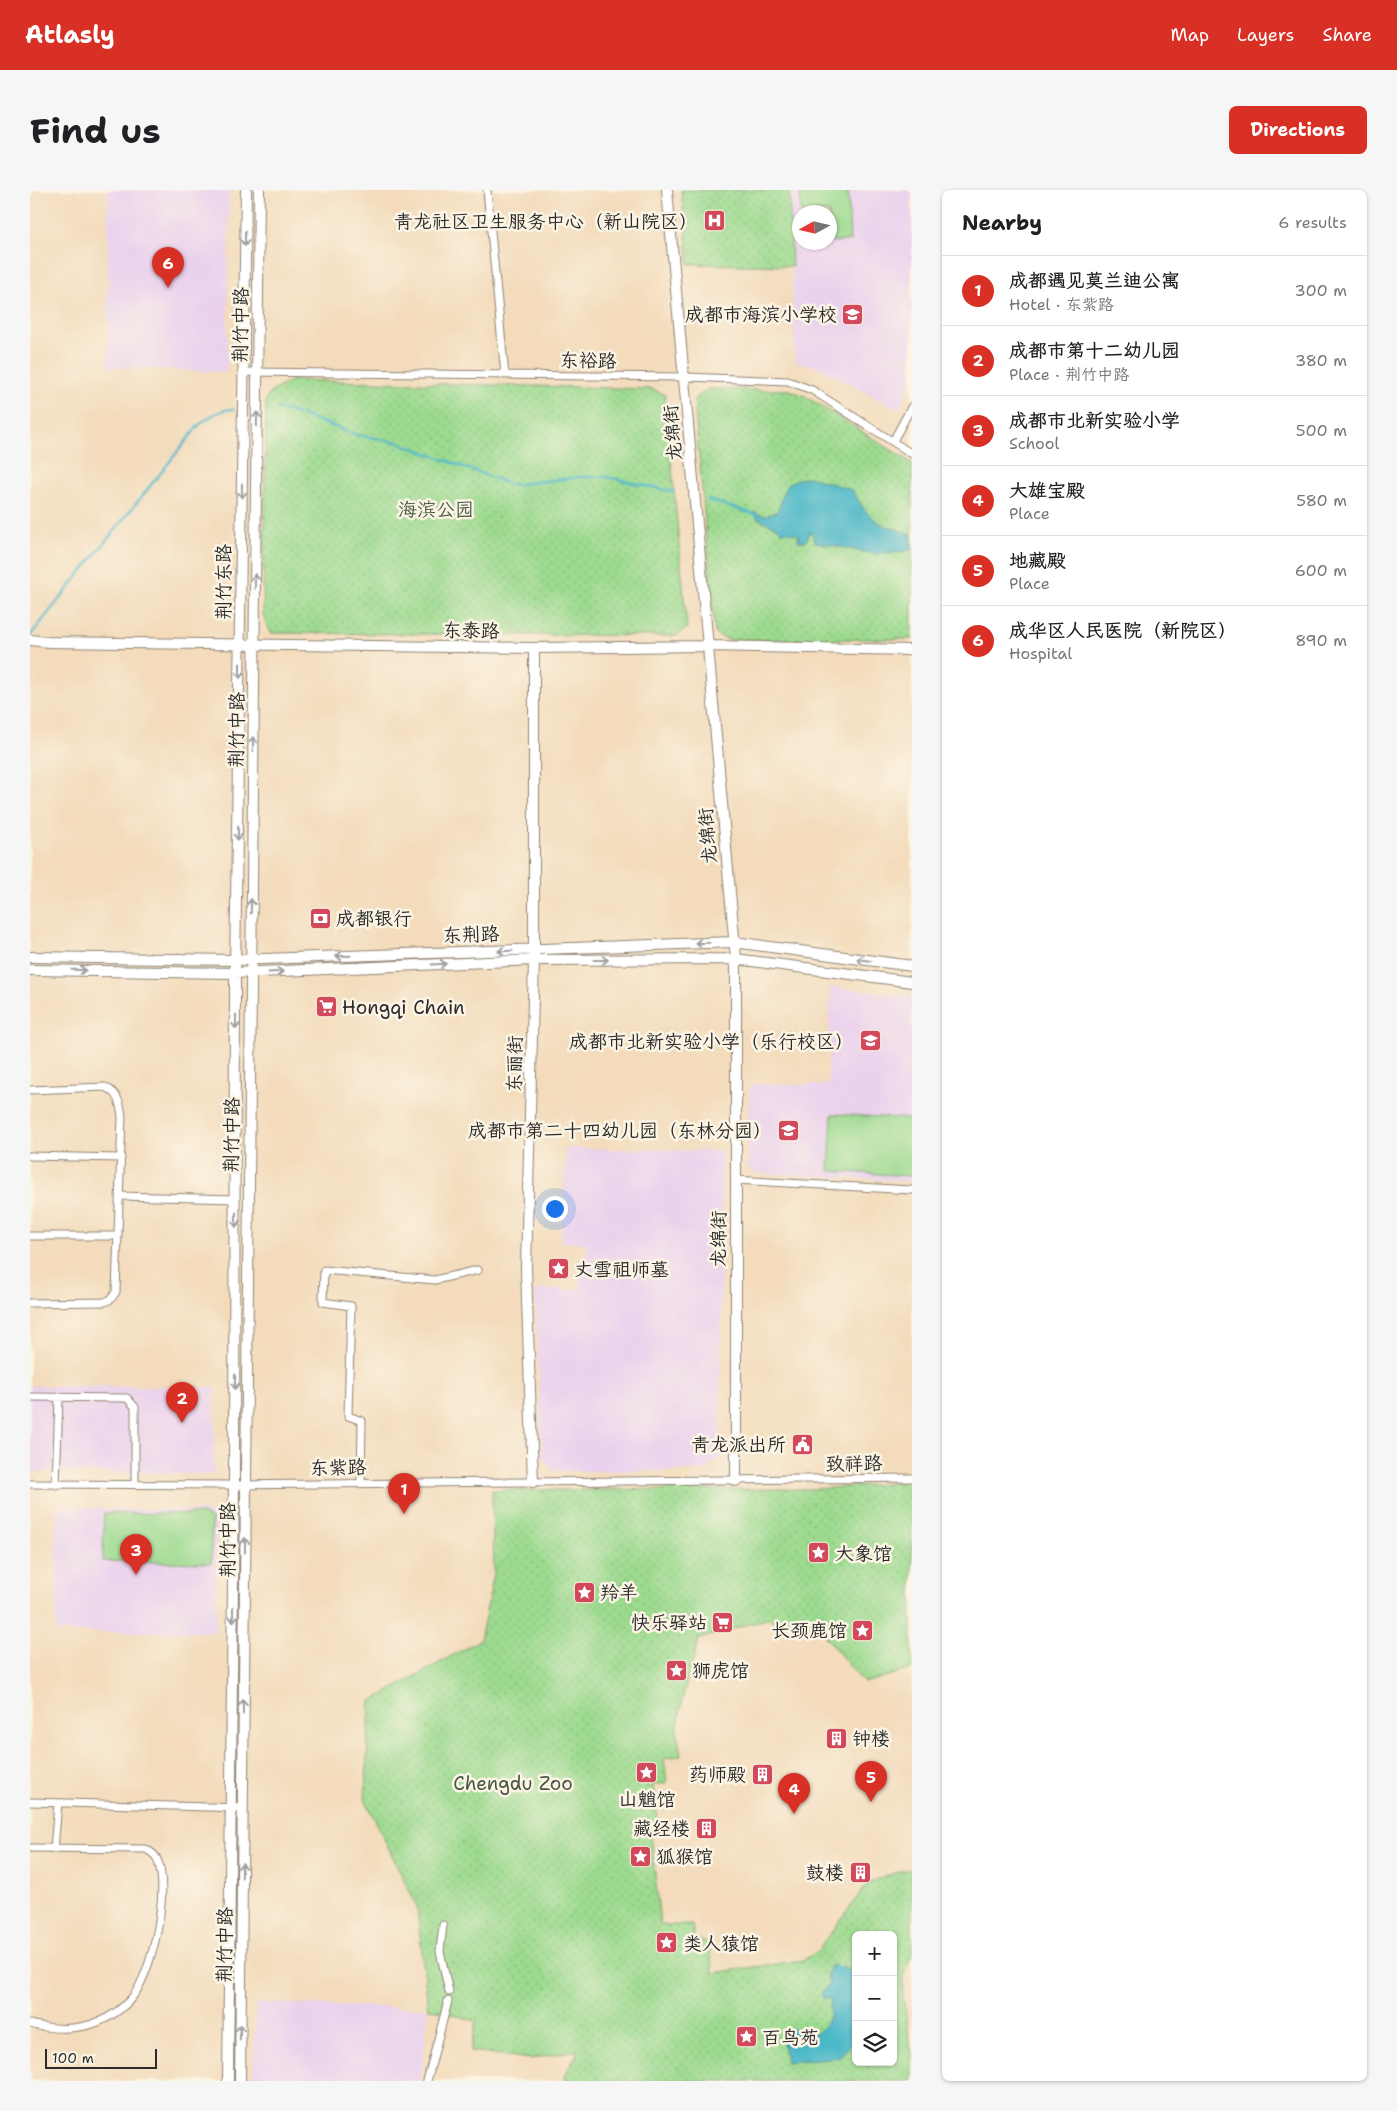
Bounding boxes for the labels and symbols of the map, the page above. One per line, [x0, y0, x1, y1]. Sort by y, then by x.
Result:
north arrow [792, 205, 837, 250]
place label: 青龙社区卫生服务中心（新山院区） [394, 209, 698, 234]
hospital icon: 青龙社区卫生服务中心（新山院区） [702, 209, 726, 233]
one-way arrow [240, 230, 250, 246]
pin: 6 [152, 247, 184, 288]
street label: 荆竹中路 [227, 287, 254, 363]
place label: 成都市海滨小学校 [685, 302, 837, 327]
school or university icon: 成都市海滨小学校 [841, 302, 865, 326]
street label: 东裕路 [559, 348, 617, 373]
street label: 龙绵街 [658, 403, 687, 462]
one-way arrow [252, 411, 262, 428]
one-way arrow [237, 482, 247, 498]
park label: 海滨公园 [398, 497, 474, 522]
street label: 荆竹东路 [211, 544, 236, 620]
one-way arrow [250, 574, 260, 590]
street label: 东泰路 [442, 618, 500, 643]
one-way arrow [235, 662, 245, 678]
street label: 荆竹中路 [223, 692, 250, 768]
one-way arrow [248, 736, 258, 752]
street label: 龙绵街 [693, 806, 722, 865]
one-way arrow [234, 825, 243, 841]
one-way arrow [246, 899, 256, 915]
bank icon: 成都银行 [308, 906, 332, 930]
place label: 成都银行 [336, 906, 412, 931]
street label: 东荆路 [442, 921, 500, 948]
one-way arrow [695, 938, 711, 947]
one-way arrow [497, 946, 513, 955]
one-way arrow [335, 951, 351, 961]
one-way arrow [856, 954, 872, 964]
one-way arrow [592, 955, 609, 965]
one-way arrow [430, 959, 446, 969]
one-way arrow [70, 966, 86, 975]
one-way arrow [268, 967, 284, 976]
supermarket icon: Hongqi Chain [314, 995, 338, 1019]
place label: Hongqi Chain [342, 995, 465, 1020]
one-way arrow [231, 1014, 241, 1030]
place label: 成都市北新实验小学（乐行校区） [569, 1029, 854, 1054]
school or university icon: 成都市北新实验小学（乐行校区） [858, 1029, 882, 1053]
street label: 东丽街 [502, 1035, 527, 1093]
street label: 荆竹中路 [218, 1097, 245, 1173]
place label: 成都市第二十四幼儿园（东林分园） [468, 1118, 772, 1143]
school or university icon: 成都市第二十四幼儿园（东林分园） [776, 1118, 800, 1142]
your location [542, 1196, 568, 1222]
street label: 龙绵街 [706, 1210, 731, 1268]
one-way arrow [231, 1211, 241, 1227]
place icon: 丈雪祖师墓 [546, 1257, 570, 1281]
place label: 丈雪祖师墓 [574, 1257, 669, 1282]
one-way arrow [230, 1374, 240, 1390]
pin: 2 [166, 1382, 198, 1423]
place label: 青龙派出所 [691, 1432, 786, 1457]
public building icon: 青龙派出所 [790, 1432, 814, 1456]
street label: 致祥路 [825, 1451, 883, 1476]
street label: 东紫路 [309, 1455, 367, 1480]
pin: 1 [388, 1473, 420, 1514]
street label: 荆竹中路 [215, 1502, 240, 1578]
pin: 3 [120, 1534, 152, 1575]
one-way arrow [240, 1537, 249, 1553]
place icon: 大象馆 [807, 1541, 831, 1565]
place label: 大象馆 [835, 1541, 892, 1566]
place icon: 羚羊 [572, 1580, 596, 1604]
place label: 羚羊 [600, 1580, 638, 1605]
one-way arrow [228, 1606, 238, 1622]
place label: 快乐驿站 [631, 1610, 707, 1635]
supermarket icon: 快乐驿站 [711, 1610, 735, 1634]
place label: 长颈鹿馆 [771, 1618, 847, 1643]
place icon: 长颈鹿馆 [851, 1618, 875, 1642]
place icon: 狮虎馆 [664, 1658, 688, 1682]
place label: 狮虎馆 [692, 1658, 749, 1683]
one-way arrow [238, 1700, 248, 1716]
building icon: 钟楼 [824, 1726, 848, 1750]
place label: 钟楼 [852, 1726, 890, 1751]
place icon: 山魈馆 [635, 1761, 659, 1785]
pin: 5 [855, 1761, 887, 1802]
place label: 药师殿 [689, 1762, 746, 1787]
building icon: 药师殿 [750, 1762, 774, 1786]
park label: Chengdu Zoo [453, 1771, 573, 1796]
pin: 4 [778, 1773, 810, 1814]
place label: 山魈馆 [618, 1787, 676, 1812]
place label: 藏经楼 [633, 1816, 690, 1841]
building icon: 藏经楼 [694, 1816, 718, 1840]
place icon: 狐猴馆 [628, 1844, 652, 1868]
place label: 狐猴馆 [656, 1844, 713, 1869]
place label: 鼓楼 [806, 1860, 844, 1885]
building icon: 鼓楼 [848, 1860, 872, 1884]
one-way arrow [237, 1862, 247, 1878]
street label: 荆竹中路 [211, 1907, 238, 1983]
place icon: 类人猿馆 [655, 1931, 679, 1955]
place label: 类人猿馆 [683, 1931, 759, 1956]
one-way arrow [236, 2025, 245, 2041]
place icon: 百鸟苑 [734, 2025, 758, 2049]
place label: 百鸟苑 [762, 2025, 819, 2050]
scale bar [45, 2046, 158, 2069]

